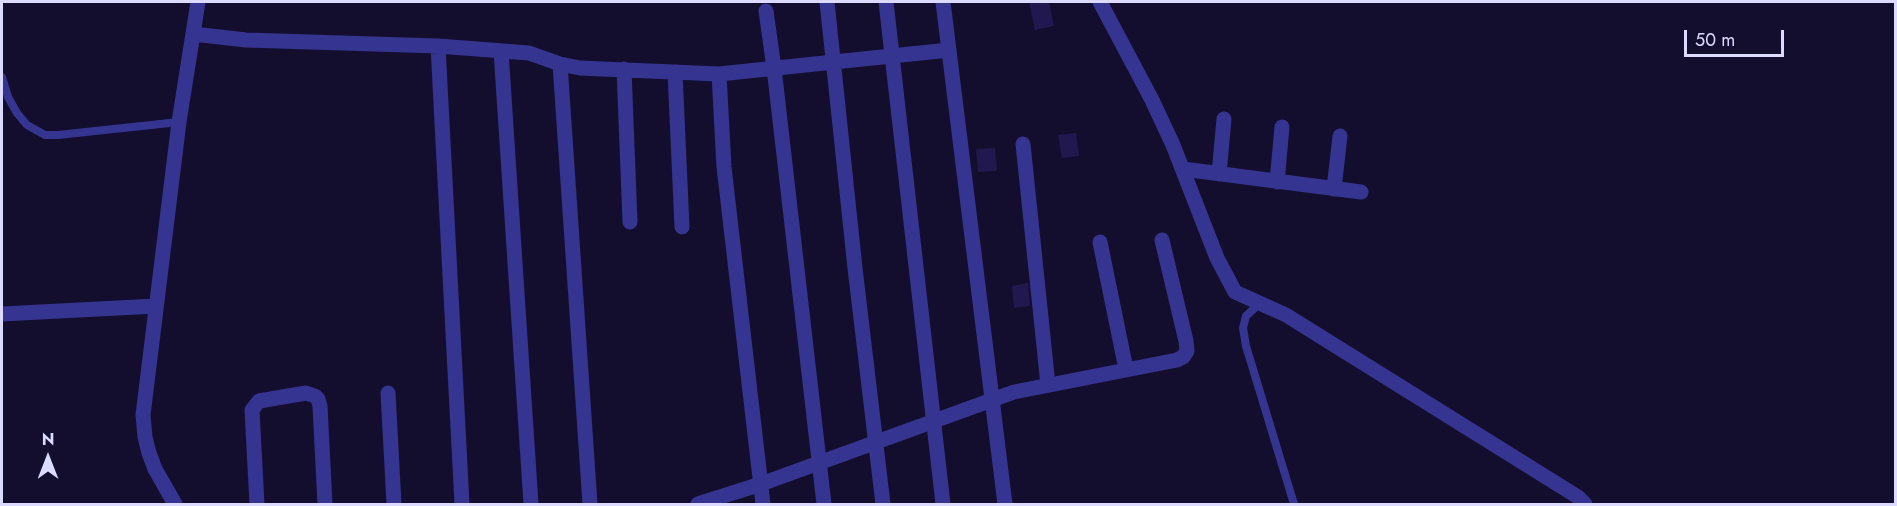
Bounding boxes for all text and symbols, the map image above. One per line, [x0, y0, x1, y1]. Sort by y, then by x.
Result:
scale bar [1687, 18, 1788, 56]
text: 50 m [1695, 27, 1735, 53]
north arrow [18, 428, 78, 488]
text: N [42, 428, 54, 451]

